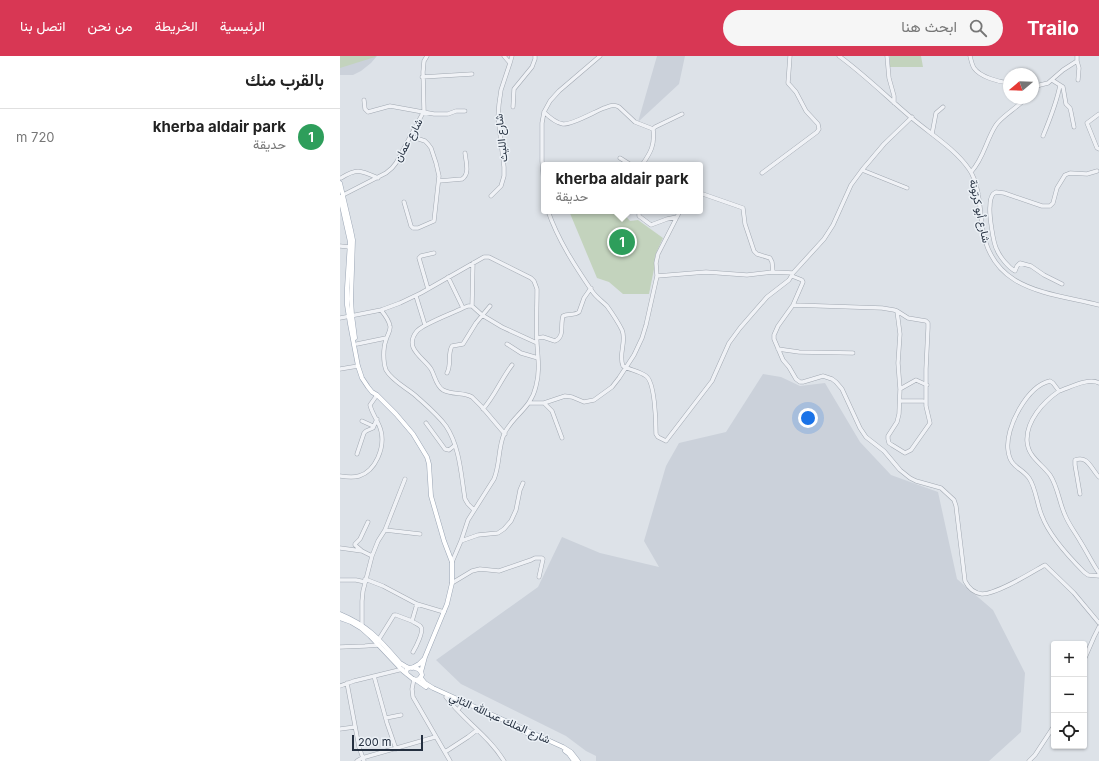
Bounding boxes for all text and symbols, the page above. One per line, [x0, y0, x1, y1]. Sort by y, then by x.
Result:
search box [723, 10, 1003, 46]
text: اتصل بنا [20, 17, 65, 34]
text: من نحن [87, 17, 133, 34]
text: الخريطة [155, 17, 198, 34]
text: الرئيسية [220, 17, 265, 34]
text: ابحث هنا [901, 17, 957, 36]
icon: search [967, 17, 989, 39]
text: Trailo [1027, 17, 1079, 40]
north arrow [1003, 68, 1039, 104]
text: بالقرب منك [245, 70, 324, 90]
street label: شارع الليث [491, 113, 511, 163]
street label: شارع عمان [390, 116, 427, 165]
text: kherba aldair park [153, 117, 286, 136]
text: 720 m [16, 129, 55, 145]
text: 1 [308, 129, 314, 145]
text: حديقة [253, 136, 286, 152]
popup [541, 162, 703, 214]
text: kherba aldair park [555, 169, 689, 188]
street label: شارع أبو كرتونة [965, 178, 994, 245]
text: حديقة [555, 188, 588, 204]
pin: 1 [609, 227, 635, 257]
your location [798, 408, 818, 428]
map controls [1051, 641, 1087, 749]
button: + [1051, 641, 1087, 677]
button: − [1051, 677, 1087, 713]
street label: شارع الملك عبدالله الثاني [446, 689, 553, 749]
button: locate [1051, 713, 1087, 749]
scale bar [352, 733, 423, 752]
text: 200 m [358, 735, 391, 749]

